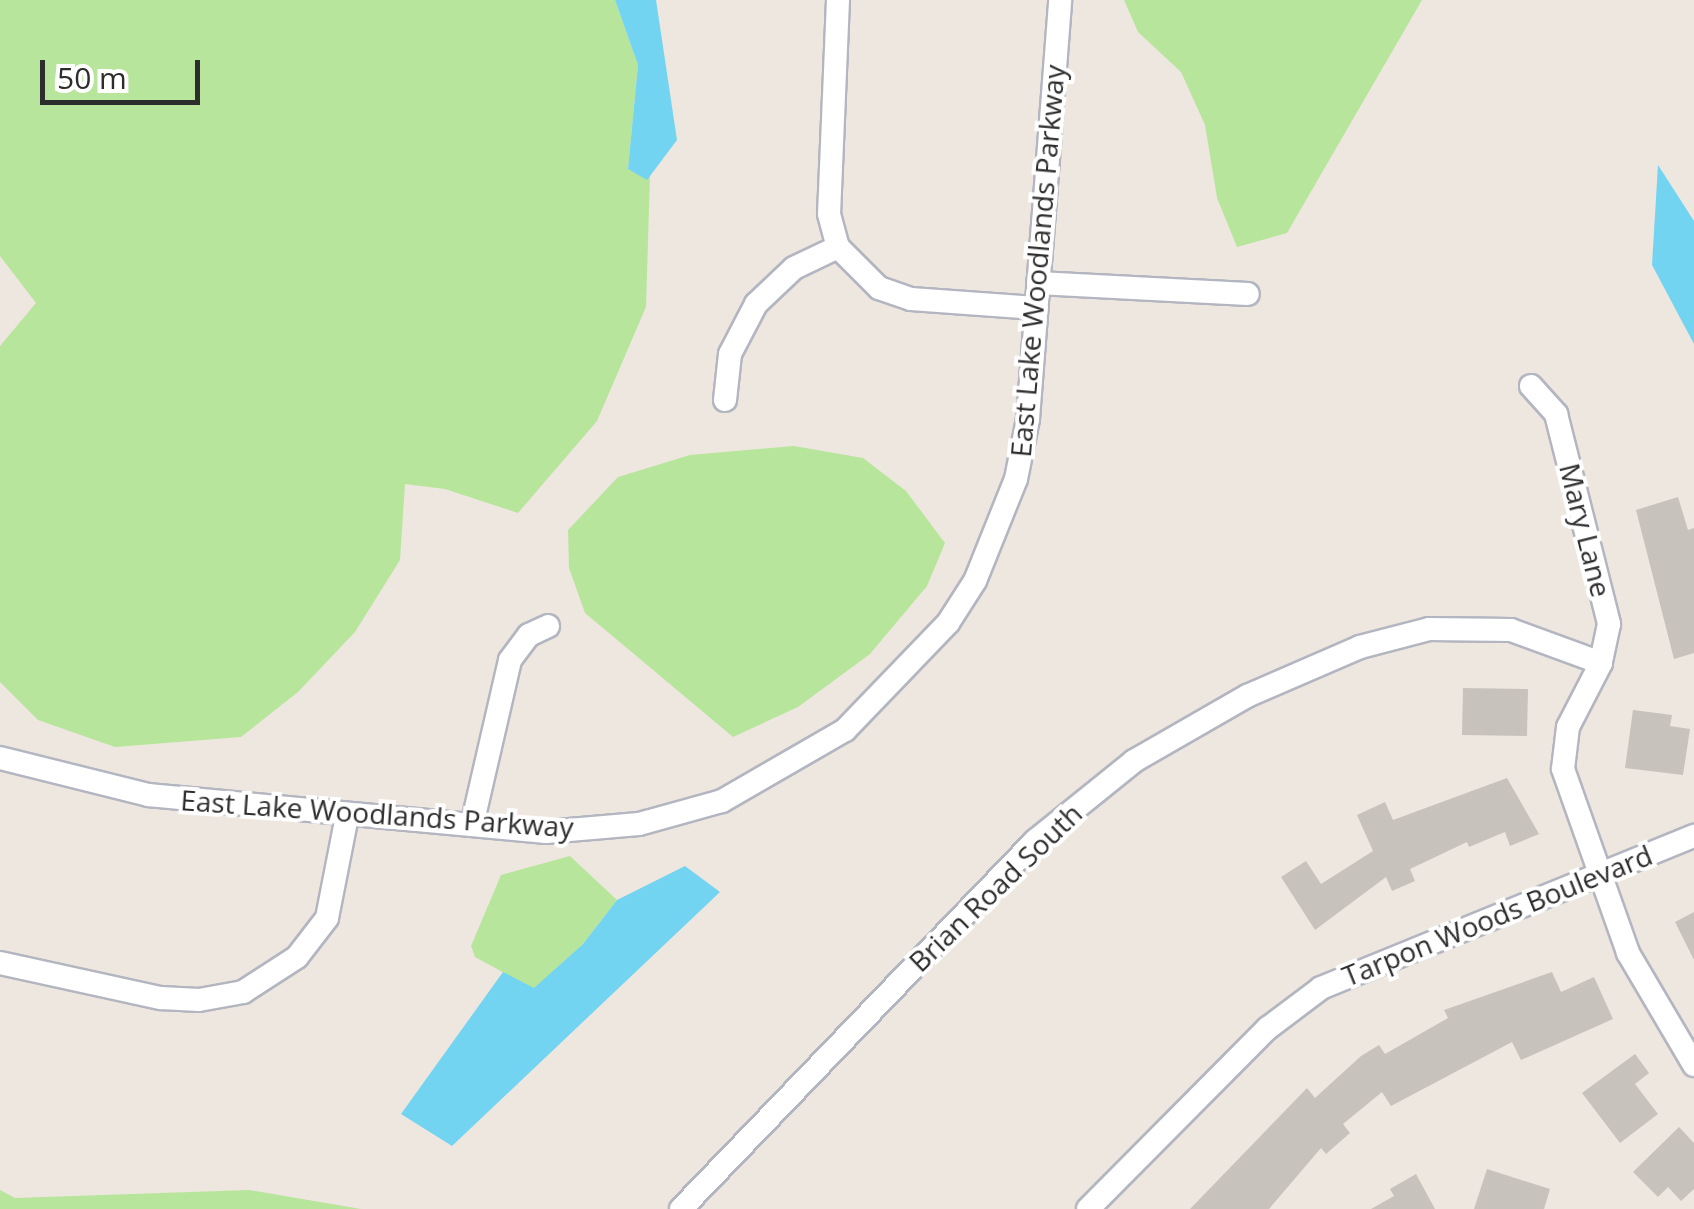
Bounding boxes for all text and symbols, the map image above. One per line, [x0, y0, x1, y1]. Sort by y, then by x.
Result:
scale bar [45, 40, 205, 102]
text: 50 m [57, 57, 127, 98]
street label: East Lake Woodlands Parkway [1003, 63, 1071, 459]
street label: Mary Lane [1553, 460, 1619, 600]
street label: East Lake Woodlands Parkway [179, 783, 575, 843]
street label: Brian Road South [902, 796, 1088, 978]
street label: Tarpon Woods Boulevard [1337, 837, 1657, 993]

